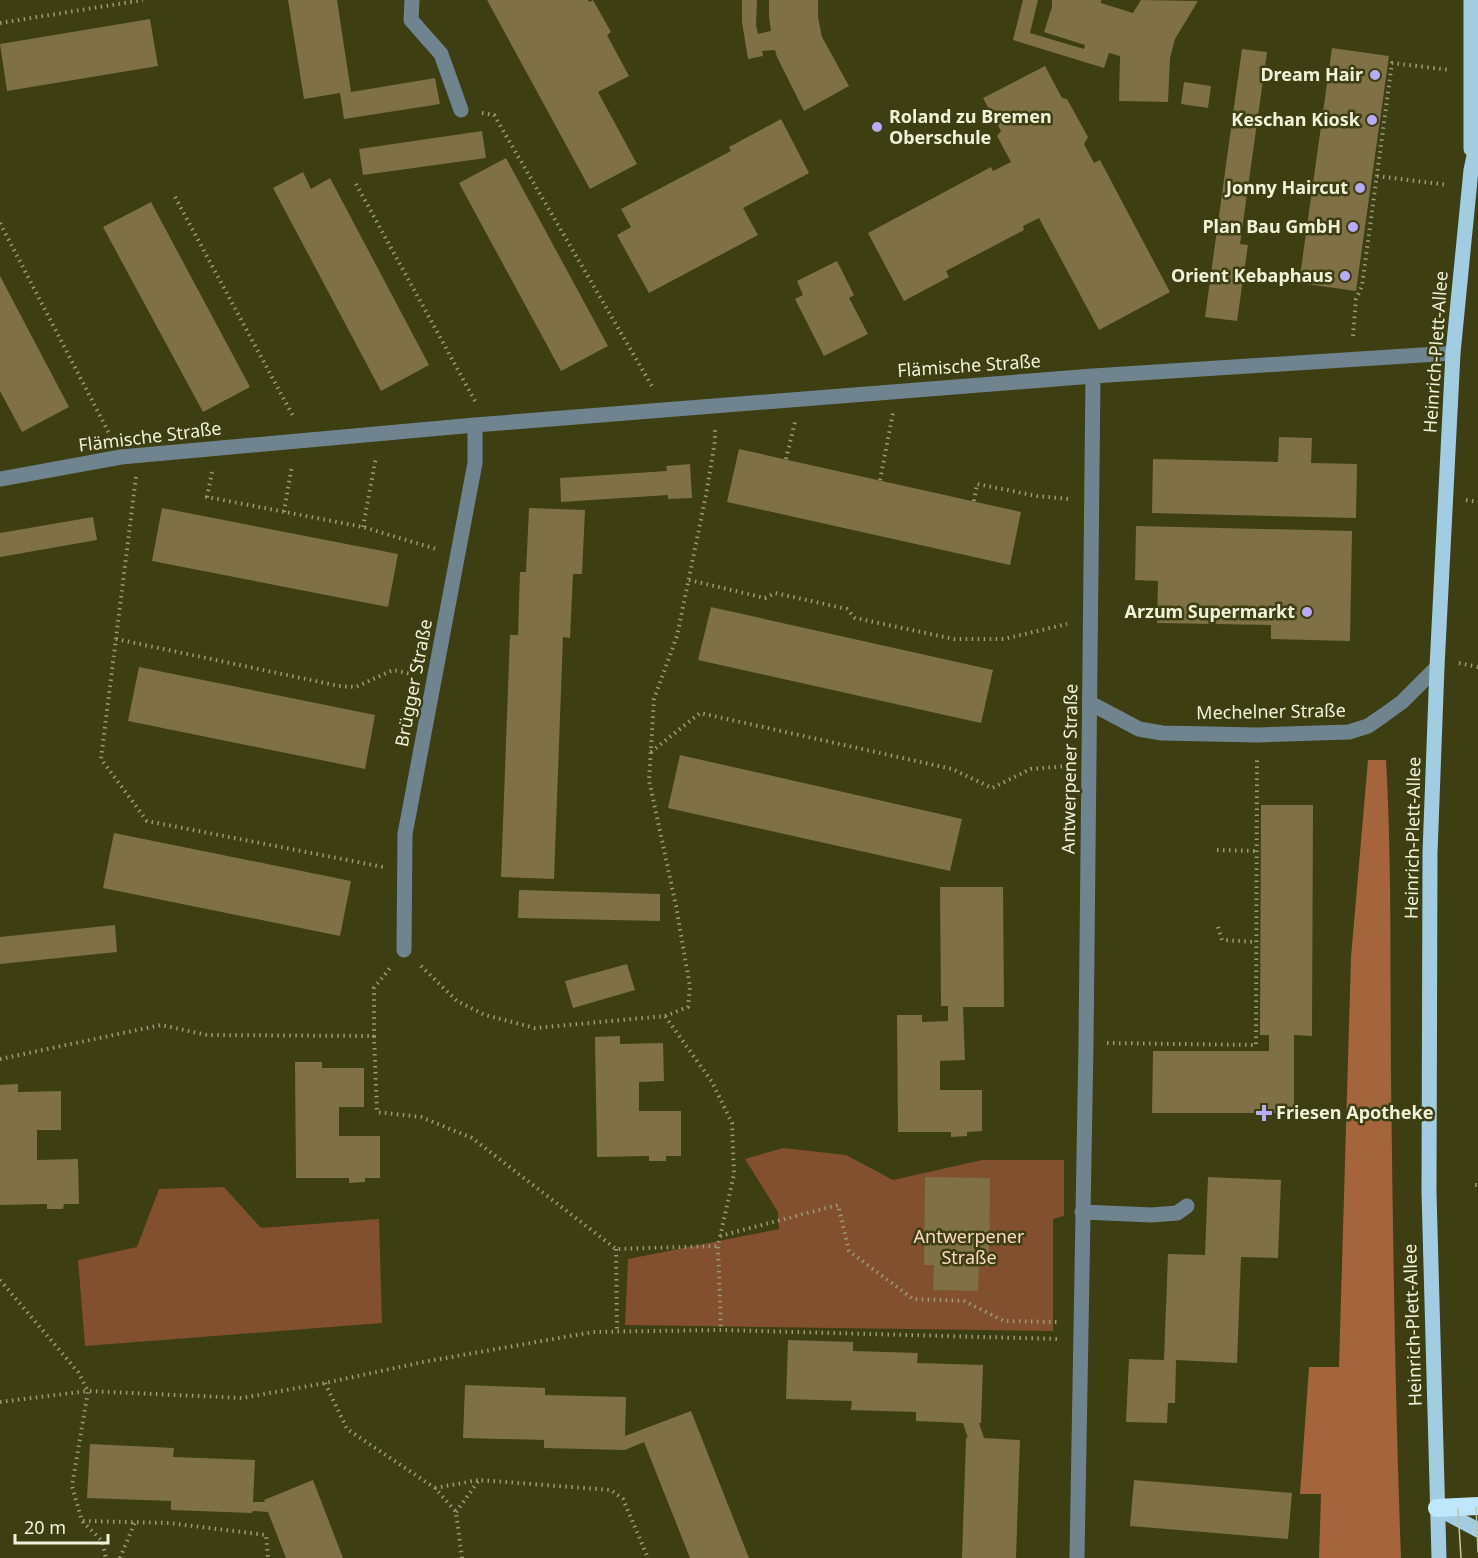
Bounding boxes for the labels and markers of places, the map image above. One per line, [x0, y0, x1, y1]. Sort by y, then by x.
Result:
place label: Dream Hair [1260, 62, 1363, 86]
marker: Dream Hair [1368, 68, 1382, 82]
place label: Roland zu Bremen Oberschule [889, 104, 1052, 149]
place label: Keschan Kiosk [1231, 107, 1361, 131]
marker: Keschan Kiosk [1365, 113, 1379, 127]
marker: Roland zu Bremen Oberschule [870, 120, 884, 134]
place label: Jonny Haircut [1224, 175, 1348, 199]
marker: Jonny Haircut [1353, 181, 1367, 195]
place label: Plan Bau GmbH [1202, 214, 1341, 238]
marker: Plan Bau GmbH [1346, 220, 1360, 234]
place label: Orient Kebaphaus [1171, 263, 1333, 287]
marker: Orient Kebaphaus [1338, 269, 1352, 283]
place label: Arzum Supermarkt [1125, 599, 1295, 623]
marker: Arzum Supermarkt [1300, 605, 1314, 619]
place label: Friesen Apotheke [1276, 1100, 1433, 1124]
marker: Friesen Apotheke [1257, 1106, 1271, 1120]

